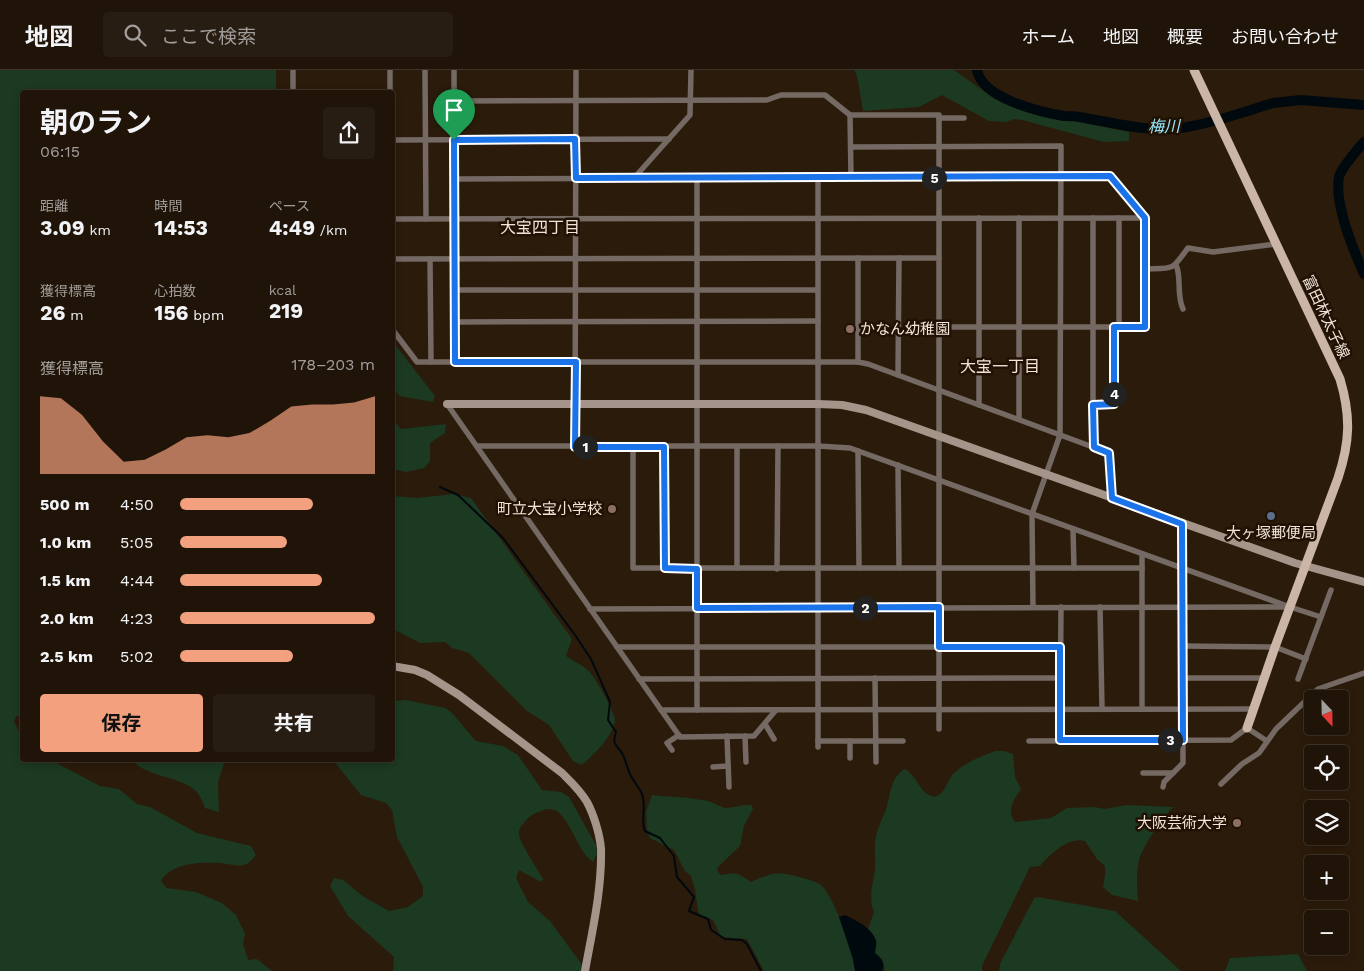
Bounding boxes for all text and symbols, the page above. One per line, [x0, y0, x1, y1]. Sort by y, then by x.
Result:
search box [103, 12, 453, 57]
icon: search [121, 21, 149, 49]
text: 地図 [25, 23, 73, 51]
text: ここで検索 [161, 25, 256, 48]
text: ホーム [1022, 26, 1075, 47]
text: 地図 [1103, 26, 1139, 47]
text: 概要 [1167, 26, 1203, 47]
text: お問い合わせ [1231, 26, 1339, 47]
pin [433, 89, 475, 140]
icon: arrive [440, 96, 468, 124]
text: 朝のラン [40, 106, 152, 139]
button: share [323, 107, 375, 159]
water label: 梅川 [1148, 117, 1182, 136]
text: 06:15 [40, 142, 80, 161]
pin: 5 [922, 166, 946, 190]
text: 5 [930, 170, 939, 186]
text: 距離 [40, 198, 68, 214]
text: 時間 [154, 198, 182, 214]
text: ペース [269, 198, 310, 214]
text: 3.09 [40, 215, 85, 240]
text: 14:53 [154, 215, 208, 240]
text: 4:49 [269, 215, 315, 240]
district label: 大宝四丁目 [500, 218, 580, 237]
text: km [85, 222, 111, 238]
text: /km [315, 222, 347, 238]
street label: 富田林太子線 [1299, 272, 1353, 362]
text: kcal [269, 282, 296, 298]
text: 獲得標高 [40, 283, 96, 299]
text: 心拍数 [154, 283, 196, 299]
text: 219 [269, 298, 303, 323]
text: 26 [40, 300, 65, 325]
text: 156 [154, 300, 189, 325]
text: m [65, 307, 84, 323]
text: bpm [189, 307, 224, 323]
place label: かなん幼稚園 [860, 320, 950, 338]
marker: かなん幼稚園 [844, 323, 856, 335]
text: 178–203 m [291, 355, 375, 374]
district label: 大宝一丁目 [960, 357, 1040, 376]
text: 獲得標高 [40, 359, 104, 378]
pin: 4 [1102, 382, 1126, 406]
text: 4 [1110, 386, 1119, 402]
pin: 1 [572, 434, 598, 460]
text: 1 [582, 439, 589, 455]
text: 500 m [40, 495, 90, 514]
text: 4:50 [120, 495, 154, 514]
place label: 町立大宝小学校 [497, 500, 602, 518]
marker: 町立大宝小学校 [606, 503, 618, 515]
marker: 大ヶ塚郵便局 [1265, 510, 1277, 522]
place label: 大ヶ塚郵便局 [1226, 524, 1316, 542]
text: 1.0 km [40, 533, 91, 552]
text: 5:05 [120, 533, 153, 552]
text: 1.5 km [40, 571, 90, 590]
text: 4:44 [120, 571, 154, 590]
pin: 2 [852, 596, 878, 620]
text: 2 [861, 600, 870, 616]
text: 2.0 km [40, 609, 94, 628]
text: 4:23 [120, 609, 153, 628]
text: 2.5 km [40, 647, 93, 666]
text: 5:02 [120, 647, 153, 666]
north arrow [1304, 690, 1349, 735]
map controls [1304, 690, 1349, 955]
button: 保存 [40, 694, 203, 752]
button: 共有 [213, 694, 375, 752]
pin: 3 [1158, 728, 1182, 752]
text: 3 [1166, 732, 1175, 748]
button: locate [1304, 745, 1349, 790]
button: layers [1304, 800, 1349, 845]
place label: 大阪芸術大学 [1137, 814, 1227, 832]
marker: 大阪芸術大学 [1231, 817, 1243, 829]
button: + [1304, 855, 1349, 900]
button: − [1304, 910, 1349, 955]

